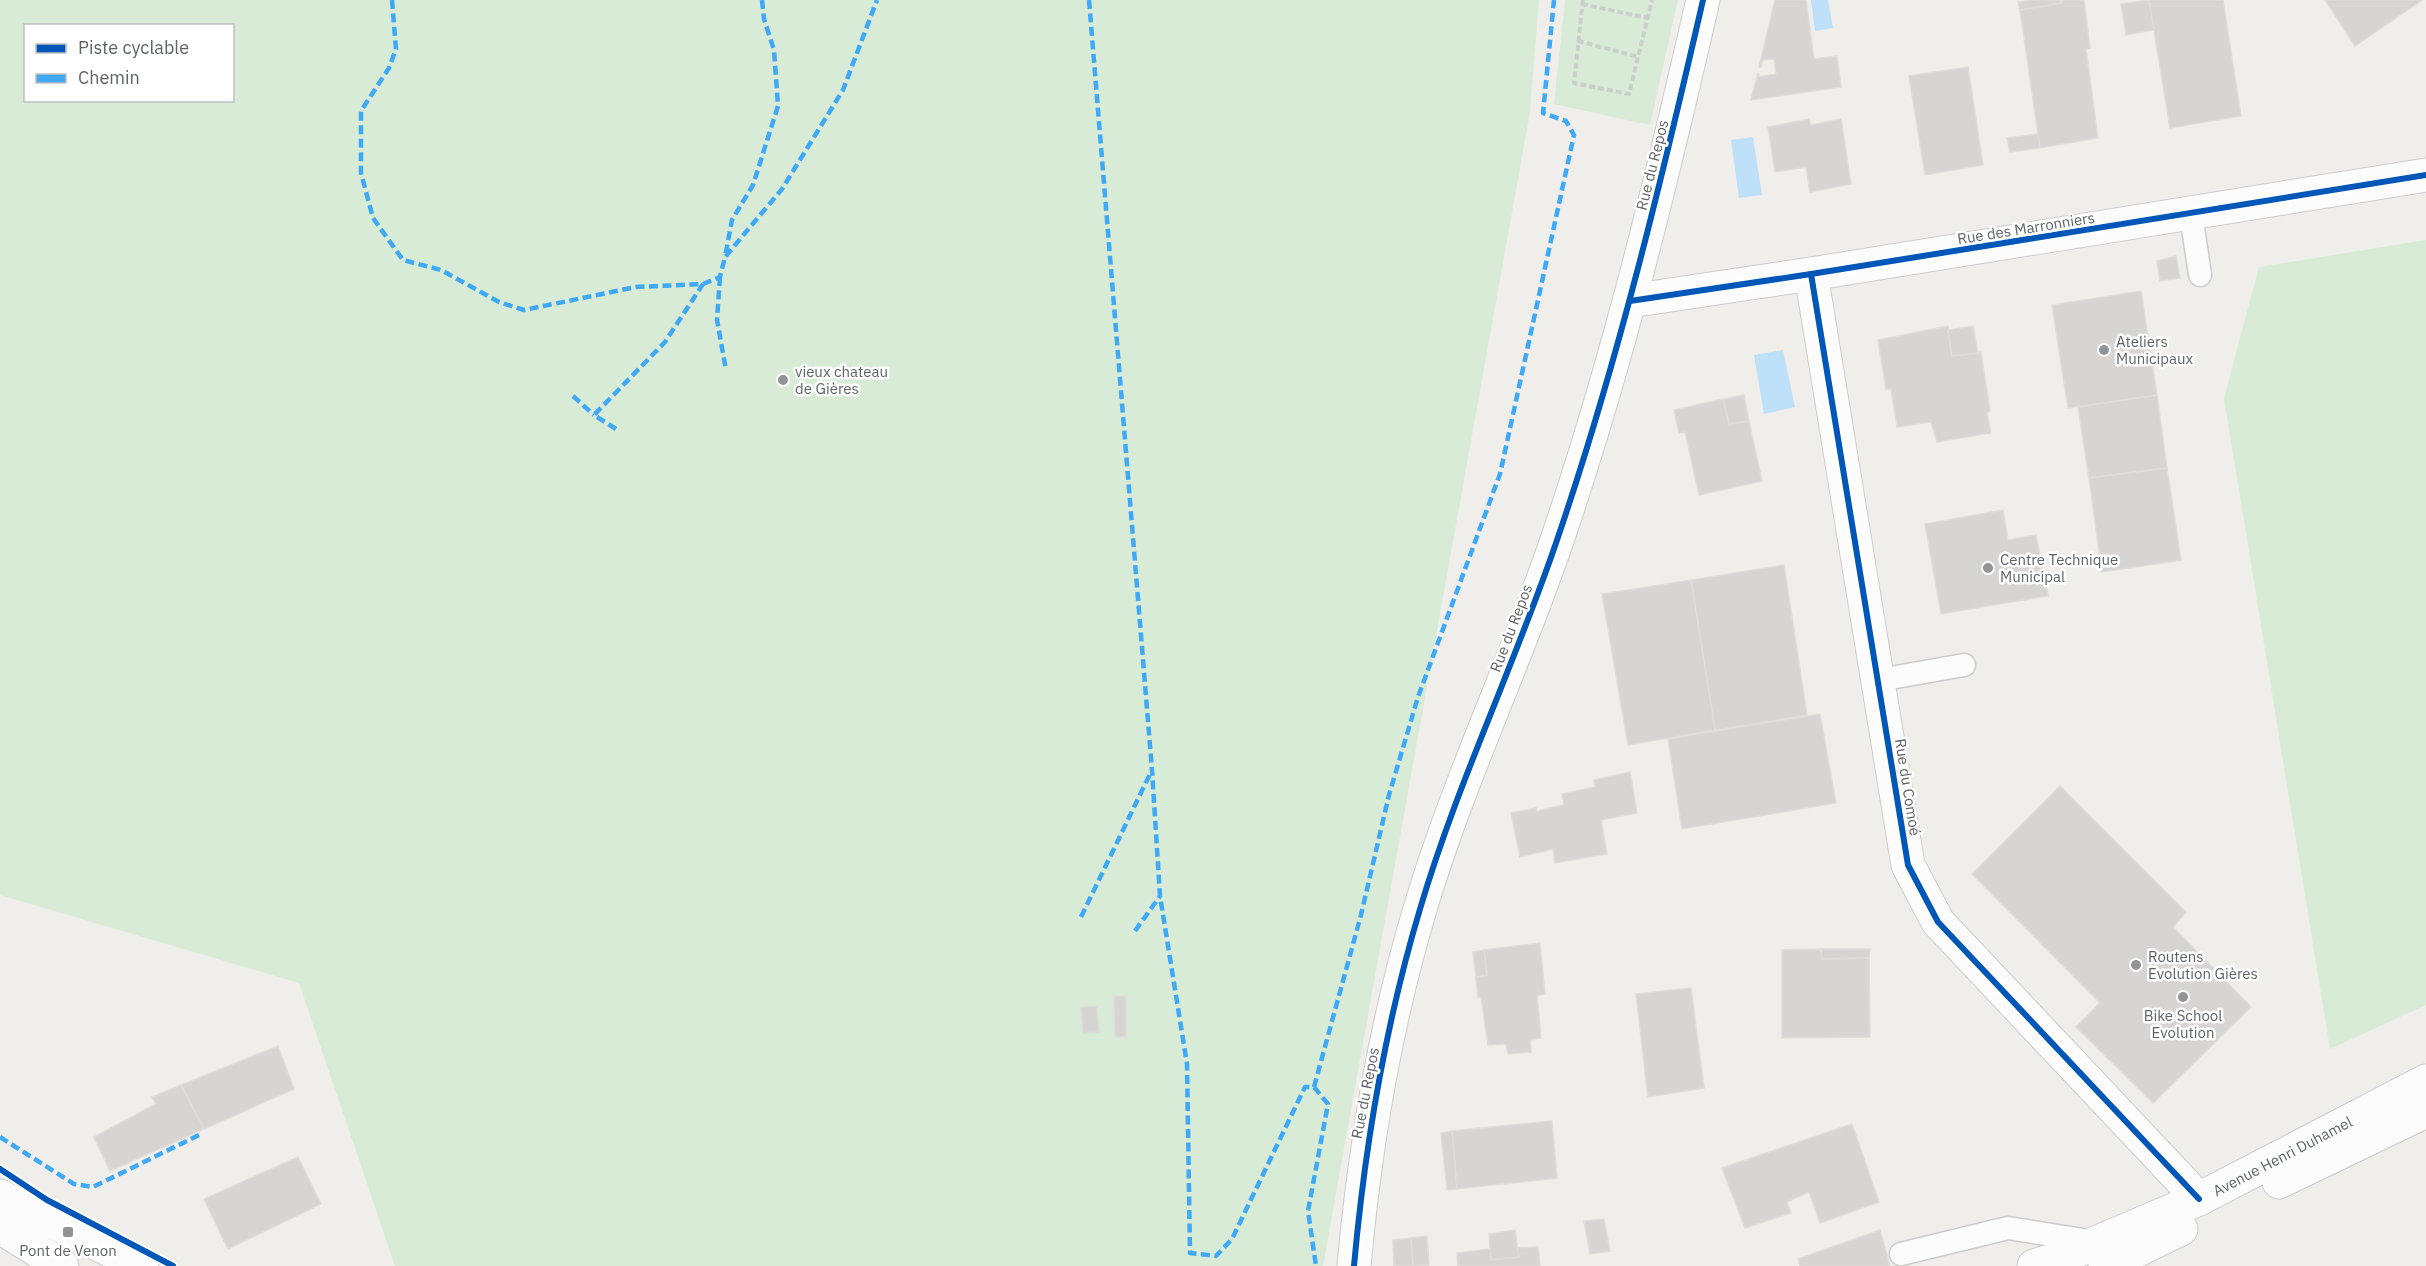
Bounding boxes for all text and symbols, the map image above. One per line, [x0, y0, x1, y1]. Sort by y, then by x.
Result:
legend [24, 24, 234, 102]
text: Piste cyclable [78, 36, 189, 59]
text: Chemin [78, 66, 140, 89]
street label: Rue du Repos [1632, 118, 1672, 212]
street label: Rue des Marronniers [1956, 208, 2096, 248]
place label: Ateliers Municipaux [2116, 332, 2193, 368]
marker: Ateliers Municipaux [2097, 343, 2111, 357]
place label: vieux chateau de Gières [795, 362, 888, 398]
marker: vieux chateau de Gières [776, 373, 790, 387]
place label: Centre Technique Municipal [2000, 550, 2118, 586]
marker: Centre Technique Municipal [1981, 561, 1995, 575]
street label: Rue du Repos [1486, 581, 1536, 675]
street label: Rue du Comoé [1891, 737, 1925, 837]
place label: Routens Evolution Gières [2148, 947, 2258, 983]
marker: Routens Evolution Gières [2129, 958, 2143, 972]
marker: Bike School Evolution [2176, 990, 2190, 1004]
place label: Bike School Evolution [2144, 1006, 2222, 1042]
street label: Rue du Repos [1347, 1046, 1383, 1140]
street label: Avenue Henri Duhamel [2209, 1112, 2355, 1200]
marker: Pont de Venon [61, 1225, 75, 1239]
place label: Pont de Venon [19, 1241, 117, 1260]

